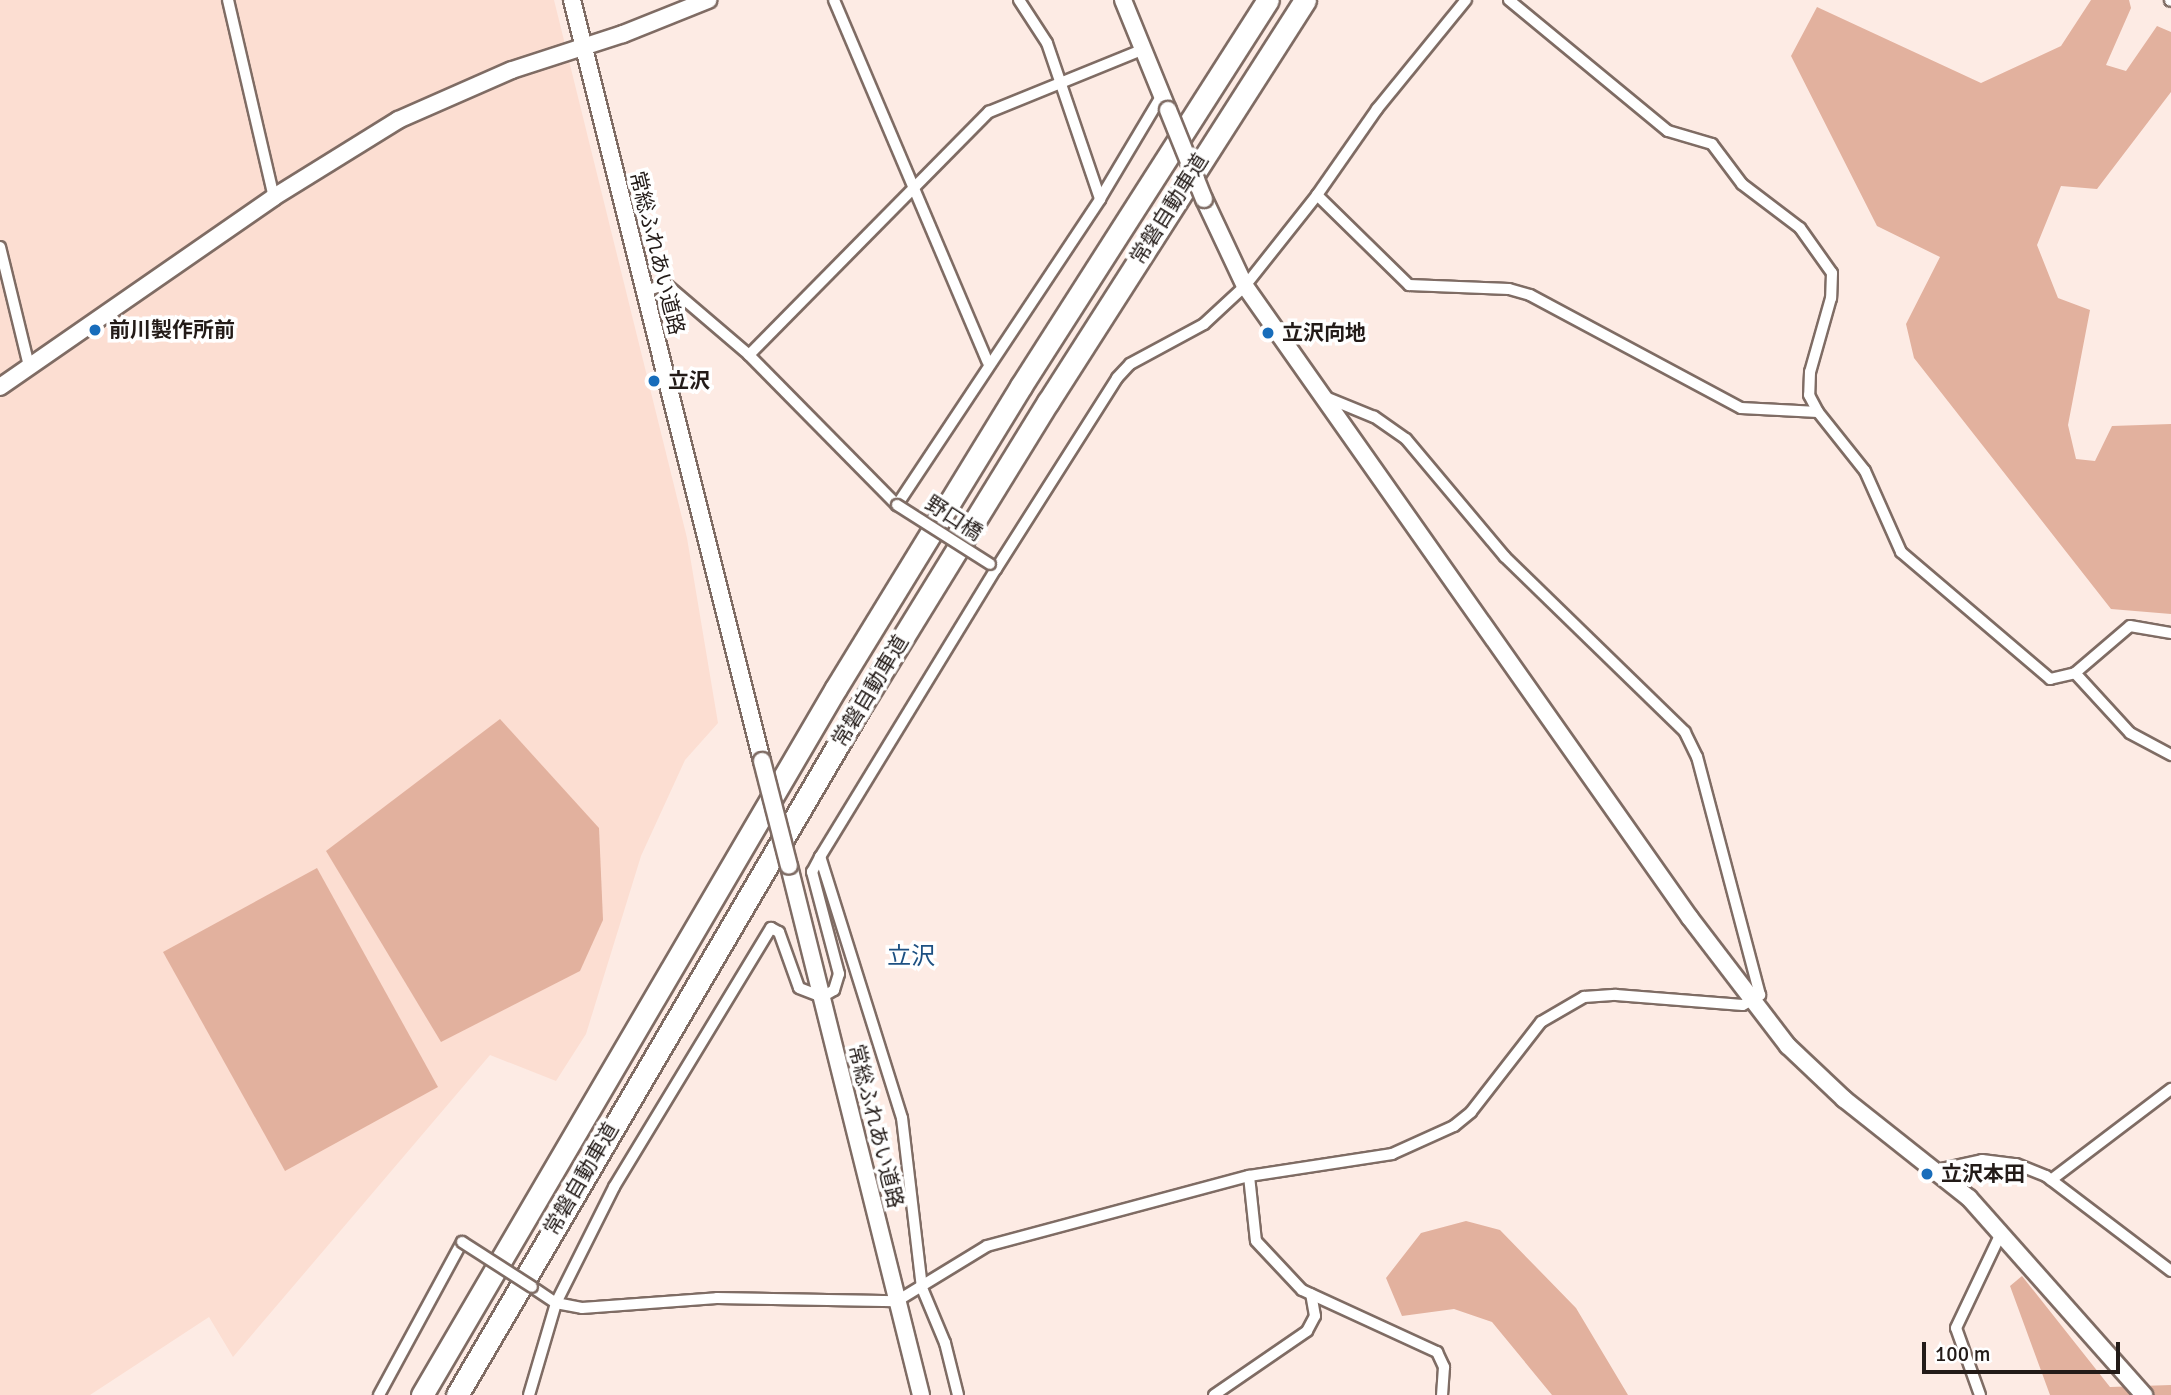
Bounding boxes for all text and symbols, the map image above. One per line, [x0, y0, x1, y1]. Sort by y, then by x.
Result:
street label: 常磐自動車道 [1125, 149, 1213, 269]
street label: 常総ふれあい道路 [624, 168, 690, 338]
place label: 前川製作所前 [109, 317, 235, 343]
place label: 立沢向地 [1282, 320, 1366, 346]
marker: 前川製作所前 [87, 322, 103, 338]
marker: 立沢向地 [1260, 325, 1276, 341]
place label: 立沢 [668, 368, 710, 394]
marker: 立沢 [646, 373, 662, 389]
street label: 野口橋 [921, 490, 987, 546]
street label: 常磐自動車道 [827, 631, 913, 751]
district label: 立沢 [887, 943, 935, 971]
street label: 常総ふれあい道路 [843, 1041, 909, 1211]
street label: 常磐自動車道 [539, 1118, 623, 1240]
place label: 立沢本田 [1941, 1161, 2025, 1187]
marker: 立沢本田 [1919, 1166, 1935, 1182]
scale bar [1926, 1328, 2124, 1372]
text: 100 m [1935, 1341, 1990, 1367]

